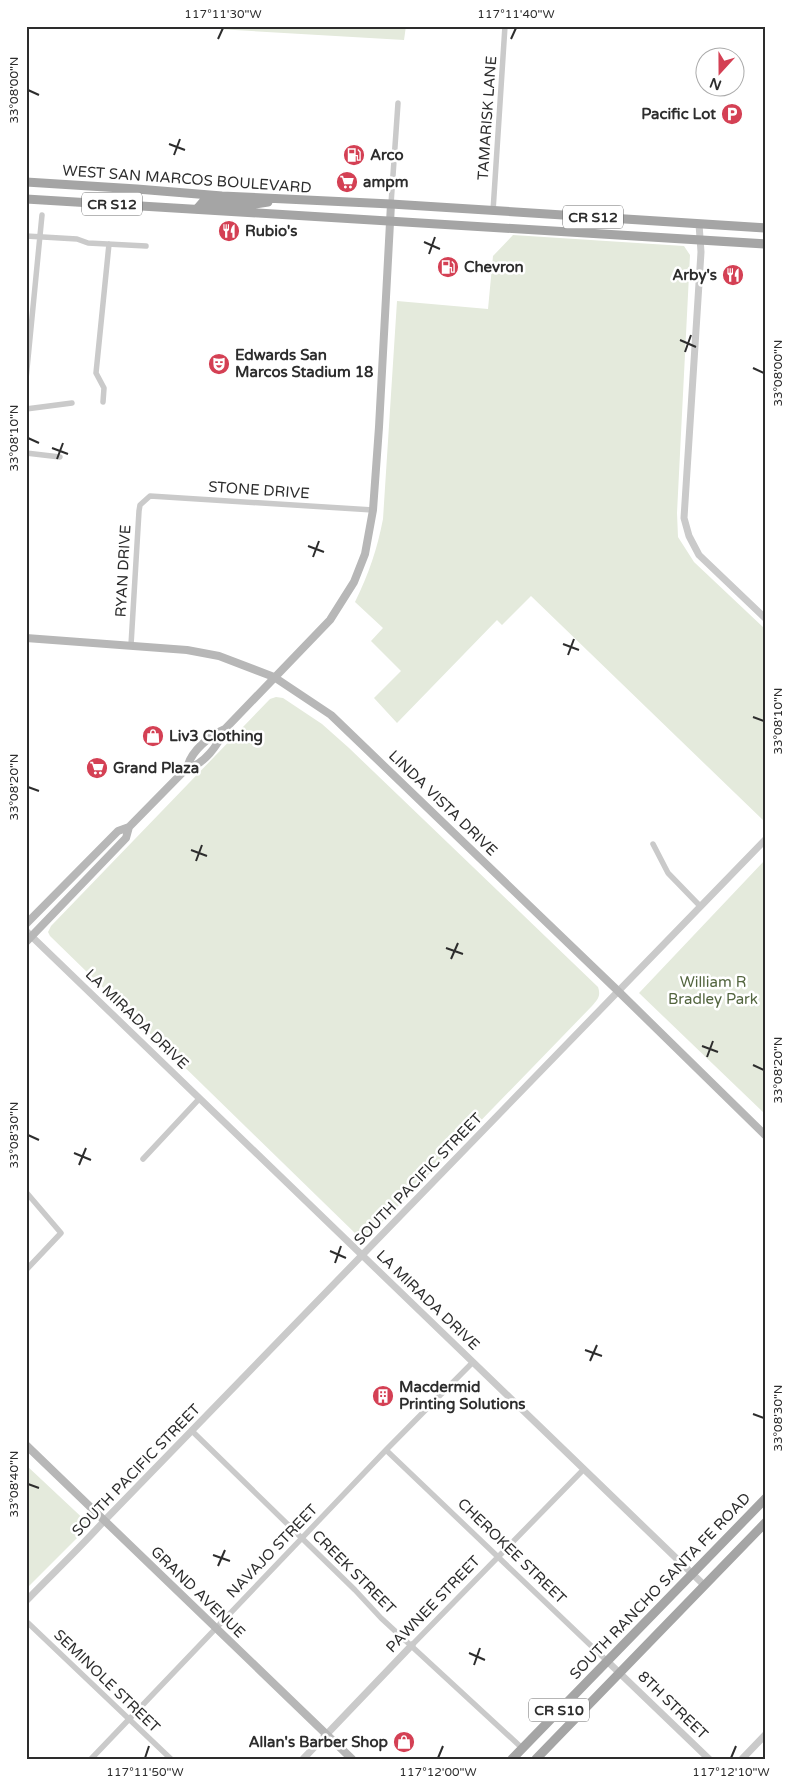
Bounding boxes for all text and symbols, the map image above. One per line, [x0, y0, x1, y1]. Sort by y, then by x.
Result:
text: 117°11'30"W [184, 7, 262, 21]
text: 117°11'40"W [477, 7, 555, 21]
north arrow [694, 48, 744, 98]
street label: TAMARISK LANE [474, 55, 500, 181]
text: 33°08'00"N [7, 57, 21, 124]
text: N [707, 74, 724, 94]
parking icon: Pacific Lot [720, 102, 744, 126]
place label: Pacific Lot [641, 105, 716, 123]
fuel station icon: Arco [342, 143, 366, 167]
place label: Arco [370, 146, 404, 164]
street label: WEST SAN MARCOS BOULEVARD [62, 161, 312, 197]
supermarket icon: ampm [335, 170, 359, 194]
place label: ampm [363, 173, 408, 192]
road number: CR S12 [82, 192, 142, 215]
road number: CR S12 [563, 206, 623, 228]
restaurant icon: Rubio's [217, 219, 241, 243]
place label: Rubio's [245, 222, 297, 240]
fuel station icon: Chevron [436, 255, 460, 279]
place label: Chevron [464, 258, 524, 276]
restaurant icon: Arby's [721, 263, 745, 287]
place label: Arby's [672, 266, 717, 285]
text: 33°08'00"N [771, 340, 785, 407]
place label: Edwards San Marcos Stadium 18 [235, 346, 374, 381]
theatre icon: Edwards San Marcos Stadium 18 [207, 352, 231, 376]
text: 33°08'10"N [7, 405, 21, 472]
street label: STONE DRIVE [208, 477, 310, 503]
street label: RYAN DRIVE [112, 524, 134, 618]
text: 33°08'10"N [771, 688, 785, 755]
shop icon: Liv3 Clothing [141, 724, 165, 748]
place label: Liv3 Clothing [169, 727, 263, 746]
street label: LINDA VISTA DRIVE [385, 747, 501, 859]
text: 33°08'20"N [7, 754, 21, 821]
supermarket icon: Grand Plaza [85, 756, 109, 780]
place label: Grand Plaza [113, 759, 199, 777]
street label: LA MIRADA DRIVE [82, 965, 192, 1073]
park label: William R Bradley Park [668, 973, 758, 1008]
text: 33°08'20"N [771, 1037, 785, 1104]
text: 33°08'30"N [7, 1102, 21, 1169]
street label: SOUTH PACIFIC STREET [350, 1109, 486, 1249]
street label: LA MIRADA DRIVE [373, 1246, 483, 1354]
place label: Macdermid Printing Solutions [399, 1378, 526, 1414]
building icon: Macdermid Printing Solutions [371, 1384, 395, 1408]
text: 33°08'30"N [771, 1385, 785, 1452]
street label: SOUTH PACIFIC STREET [68, 1400, 204, 1540]
text: 33°08'40"N [7, 1451, 21, 1518]
street label: SOUTH RANCHO SANTA FE ROAD [566, 1489, 754, 1683]
street label: CHEROKEE STREET [454, 1494, 570, 1608]
street label: NAVAJO STREET [223, 1500, 321, 1602]
street label: CREEK STREET [308, 1526, 400, 1618]
street label: GRAND AVENUE [147, 1542, 249, 1642]
street label: PAWNEE STREET [382, 1552, 484, 1656]
street label: SEMINOLE STREET [50, 1626, 164, 1736]
street label: 8TH STREET [634, 1667, 712, 1743]
road number: CR S10 [529, 1698, 589, 1722]
shop icon: Allan's Barber Shop [392, 1730, 416, 1754]
place label: Allan's Barber Shop [248, 1733, 389, 1752]
text: 117°11'50"W [106, 1765, 184, 1779]
text: 117°12'00"W [399, 1765, 477, 1779]
text: 117°12'10"W [692, 1765, 770, 1779]

